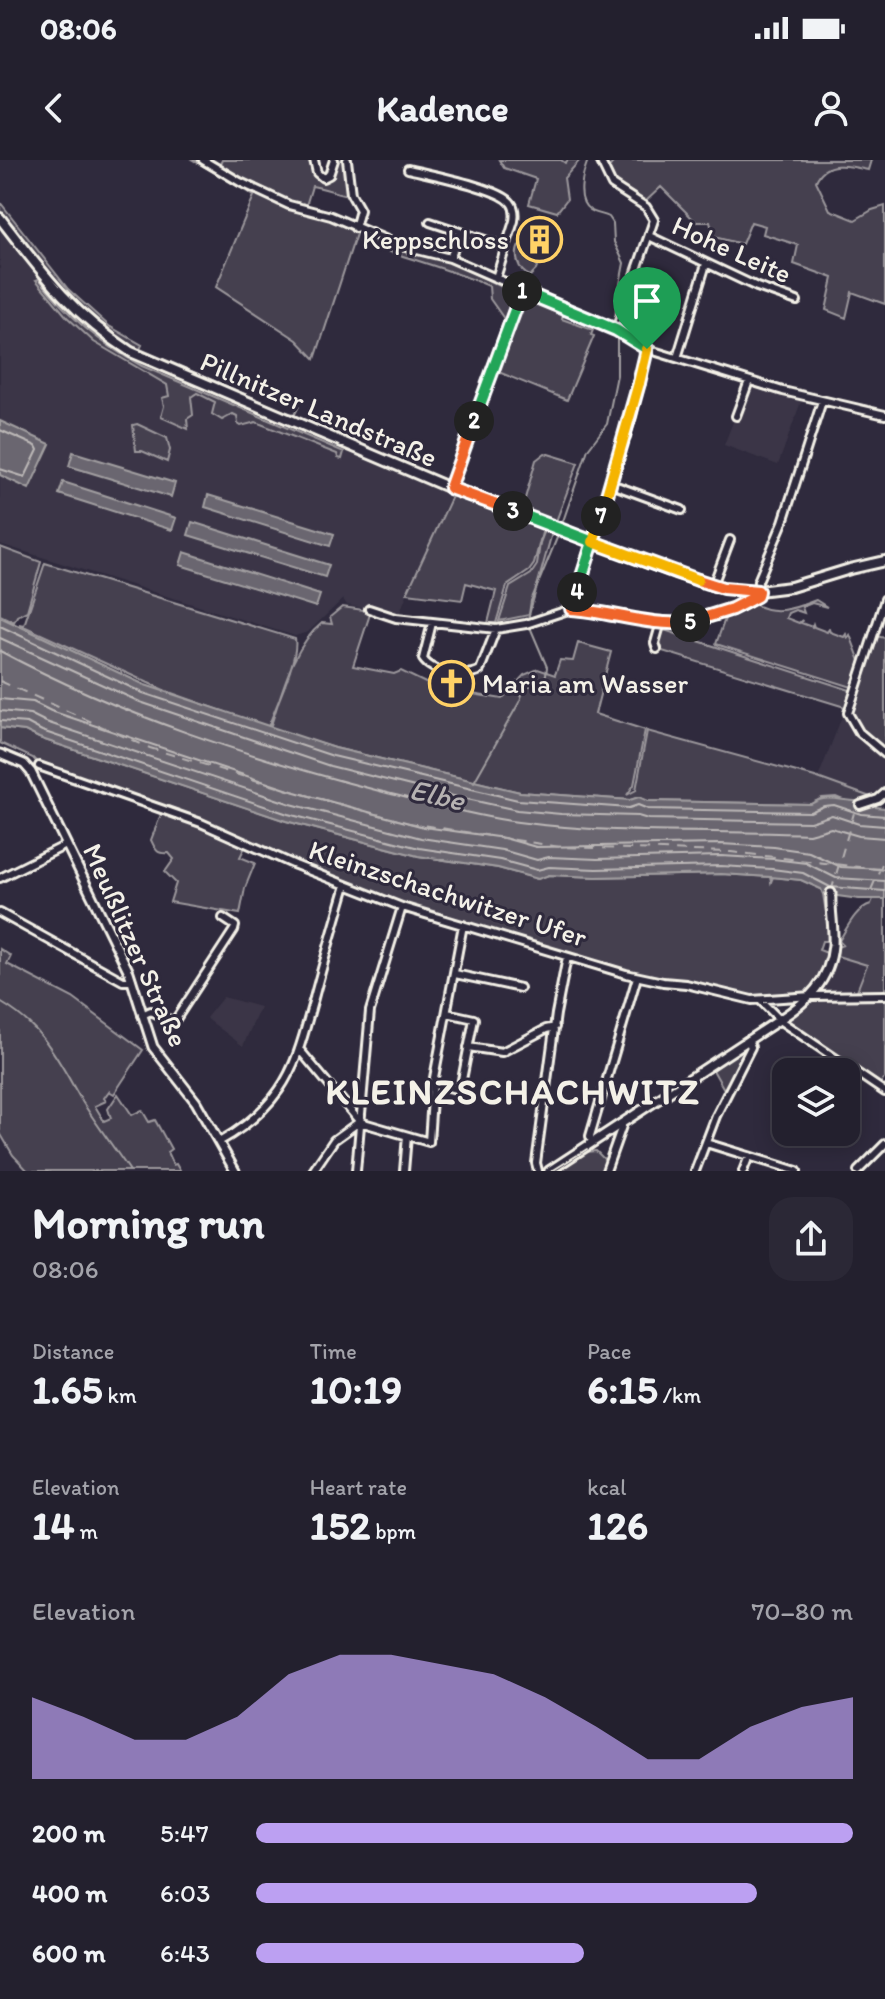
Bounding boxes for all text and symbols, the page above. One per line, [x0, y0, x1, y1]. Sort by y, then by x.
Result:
text: 08:06 [40, 10, 117, 47]
icon: back [32, 86, 76, 130]
icon: person [809, 86, 853, 130]
text: Kadence [376, 87, 509, 130]
street label: Hohe Leite [667, 208, 797, 290]
building icon: Keppschloss [516, 215, 564, 263]
place label: Keppschloss [362, 222, 509, 256]
pin [613, 267, 681, 349]
pin: 1 [502, 271, 542, 311]
text: 1 [517, 277, 527, 304]
icon: arrive [625, 279, 669, 323]
street label: Pillnitzer Landstraße [196, 344, 442, 474]
pin: 2 [454, 401, 494, 441]
text: 2 [468, 407, 480, 434]
pin: 3 [493, 491, 533, 531]
pin: 7 [581, 496, 621, 536]
text: 3 [507, 497, 519, 524]
text: 7 [596, 502, 606, 529]
pin: 4 [557, 572, 597, 612]
text: 4 [570, 578, 584, 605]
pin: 5 [670, 602, 710, 642]
text: 5 [684, 608, 696, 635]
church icon: Maria am Wasser [427, 659, 475, 707]
place label: Maria am Wasser [482, 666, 688, 700]
water label: Elbe [406, 770, 470, 819]
street label: Kleinzschachwitzer Ufer [305, 832, 591, 954]
street label: Meußlitzer Straße [76, 838, 196, 1052]
map controls [772, 1058, 860, 1146]
button: layers [772, 1058, 860, 1146]
district label: KLEINZSCHACHWITZ [325, 1070, 701, 1113]
text: Morning run [32, 1196, 265, 1249]
button: share [769, 1197, 853, 1281]
text: 08:06 [32, 1253, 98, 1285]
text: Distance [32, 1338, 114, 1365]
text: Time [310, 1338, 357, 1365]
text: Pace [587, 1338, 631, 1365]
text: 1.65 [32, 1365, 103, 1413]
text: 10:19 [310, 1365, 402, 1413]
text: 6:15 [587, 1365, 658, 1413]
text: km [103, 1382, 137, 1409]
text: /km [658, 1382, 701, 1409]
text: Elevation [32, 1474, 119, 1501]
text: Heart rate [310, 1474, 407, 1501]
text: kcal [587, 1474, 626, 1501]
text: 14 [32, 1501, 75, 1549]
text: 152 [310, 1501, 370, 1549]
text: 126 [587, 1501, 648, 1549]
text: m [75, 1518, 98, 1545]
text: bpm [370, 1518, 416, 1545]
text: Elevation [32, 1595, 135, 1627]
text: 70–80 m [752, 1595, 853, 1627]
text: 200 m [32, 1817, 105, 1849]
text: 5:47 [160, 1817, 209, 1849]
text: 400 m [32, 1877, 107, 1909]
text: 6:03 [160, 1877, 210, 1909]
text: 600 m [32, 1937, 106, 1969]
text: 6:43 [160, 1937, 210, 1969]

